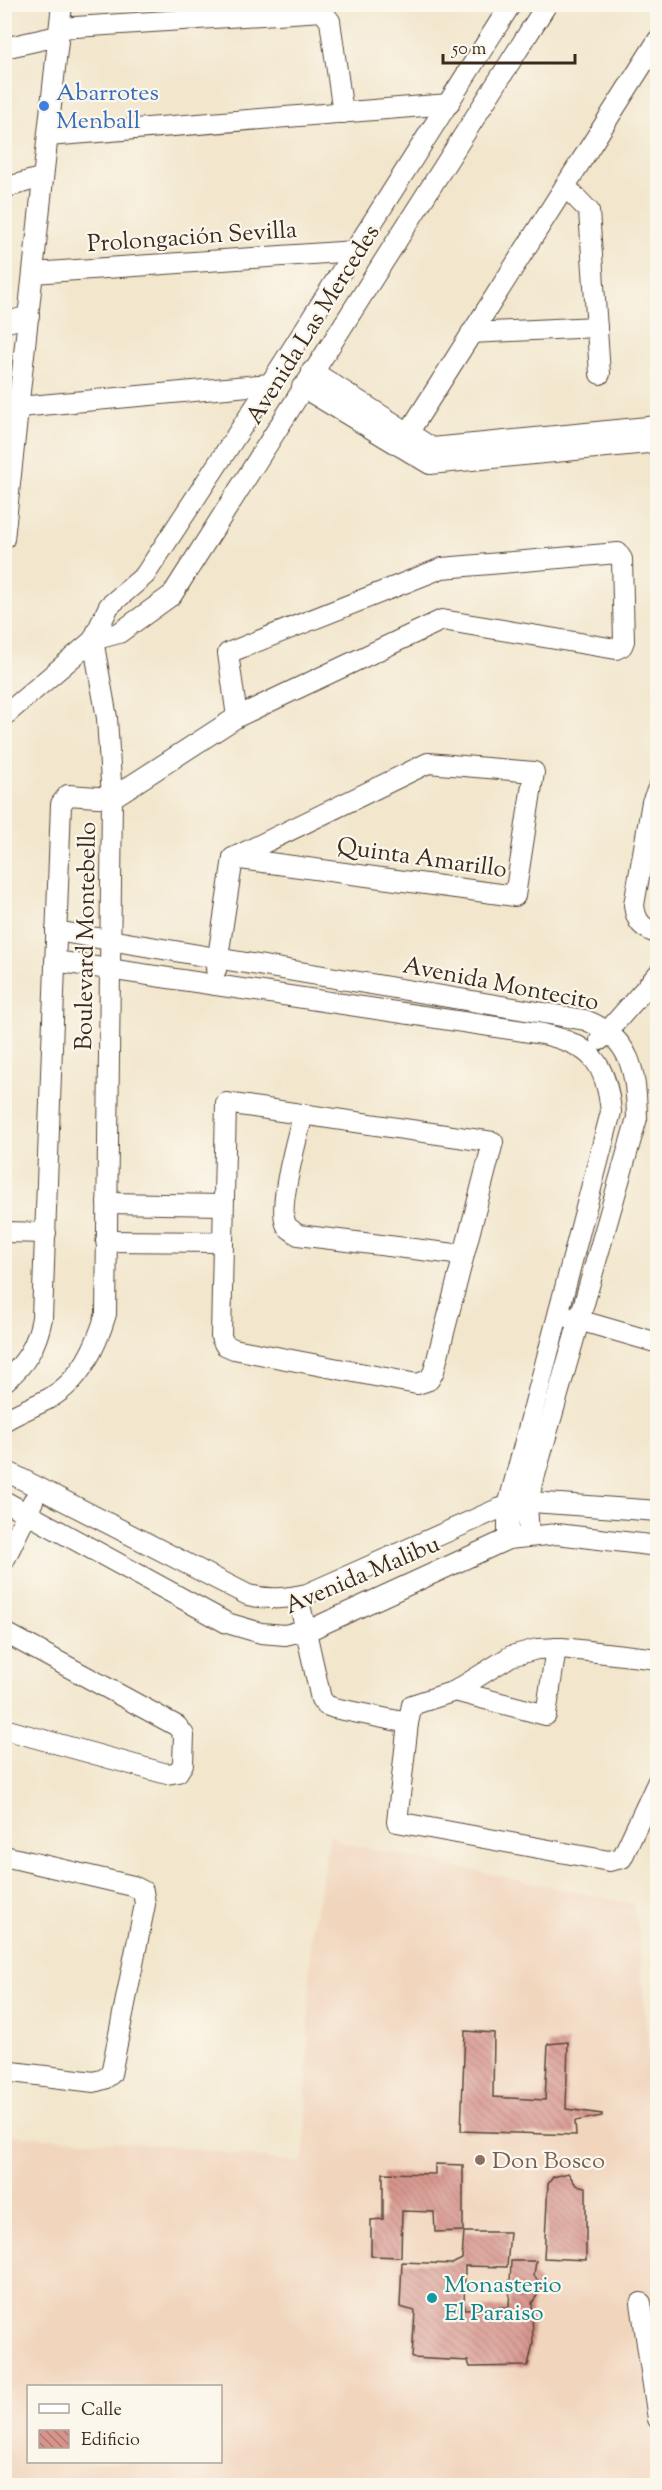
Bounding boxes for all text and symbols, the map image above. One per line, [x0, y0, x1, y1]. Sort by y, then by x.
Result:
scale bar [443, 27, 575, 65]
text: 50 m [451, 37, 487, 63]
place label: Abarrotes Menball [56, 77, 159, 139]
marker: Abarrotes Menball [37, 99, 51, 113]
street label: Prolongación Sevilla [86, 214, 298, 262]
street label: Avenida Las Mercedes [238, 219, 389, 432]
street label: Boulevard Montebello [68, 821, 106, 1051]
street label: Quinta Amarillo [335, 830, 509, 888]
street label: Avenida Montecito [400, 949, 601, 1021]
street label: Avenida Malibu [280, 1528, 446, 1624]
place label: Don Bosco [492, 2145, 605, 2179]
marker: Don Bosco [473, 2153, 487, 2167]
place label: Monasterio El Paraiso [444, 2269, 562, 2331]
marker: Monasterio El Paraiso [425, 2291, 439, 2305]
legend [27, 2385, 222, 2463]
text: Calle [81, 2398, 122, 2424]
text: Edificio [81, 2428, 140, 2454]

